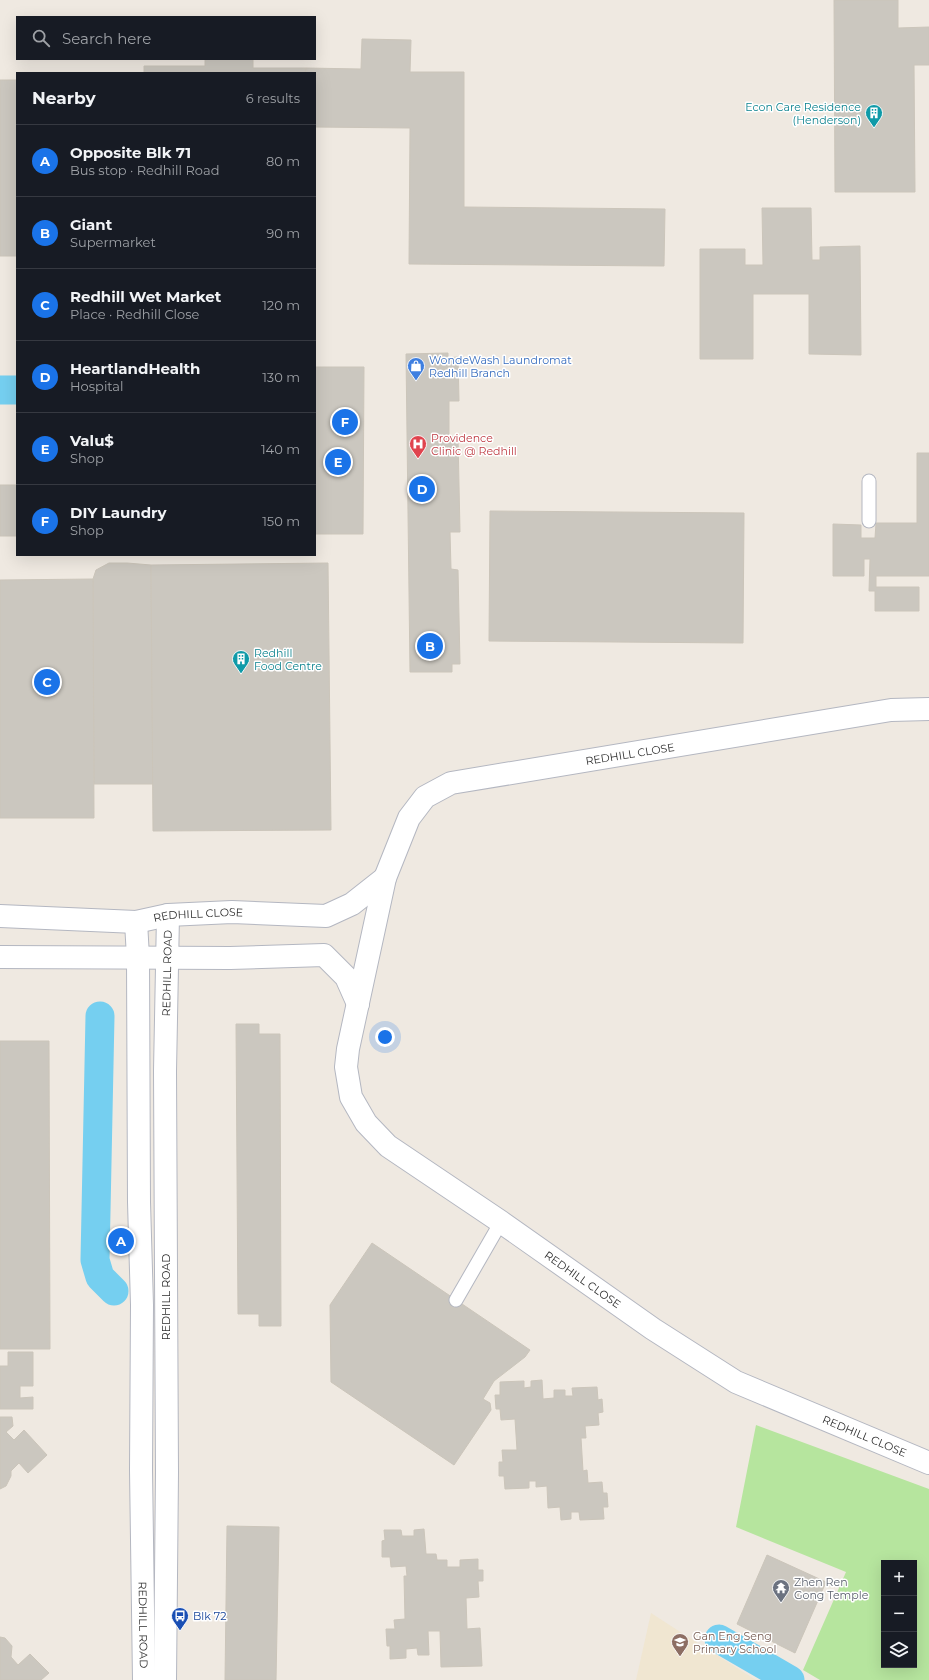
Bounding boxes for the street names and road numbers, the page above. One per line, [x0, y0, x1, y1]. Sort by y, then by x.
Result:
street label: REDHILL CLOSE [584, 740, 676, 768]
street label: REDHILL CLOSE [152, 905, 243, 925]
street label: REDHILL ROAD [159, 930, 175, 1016]
street label: REDHILL CLOSE [542, 1248, 624, 1311]
street label: REDHILL ROAD [159, 1254, 173, 1340]
street label: REDHILL CLOSE [820, 1412, 909, 1460]
street label: REDHILL ROAD [136, 1581, 151, 1668]

